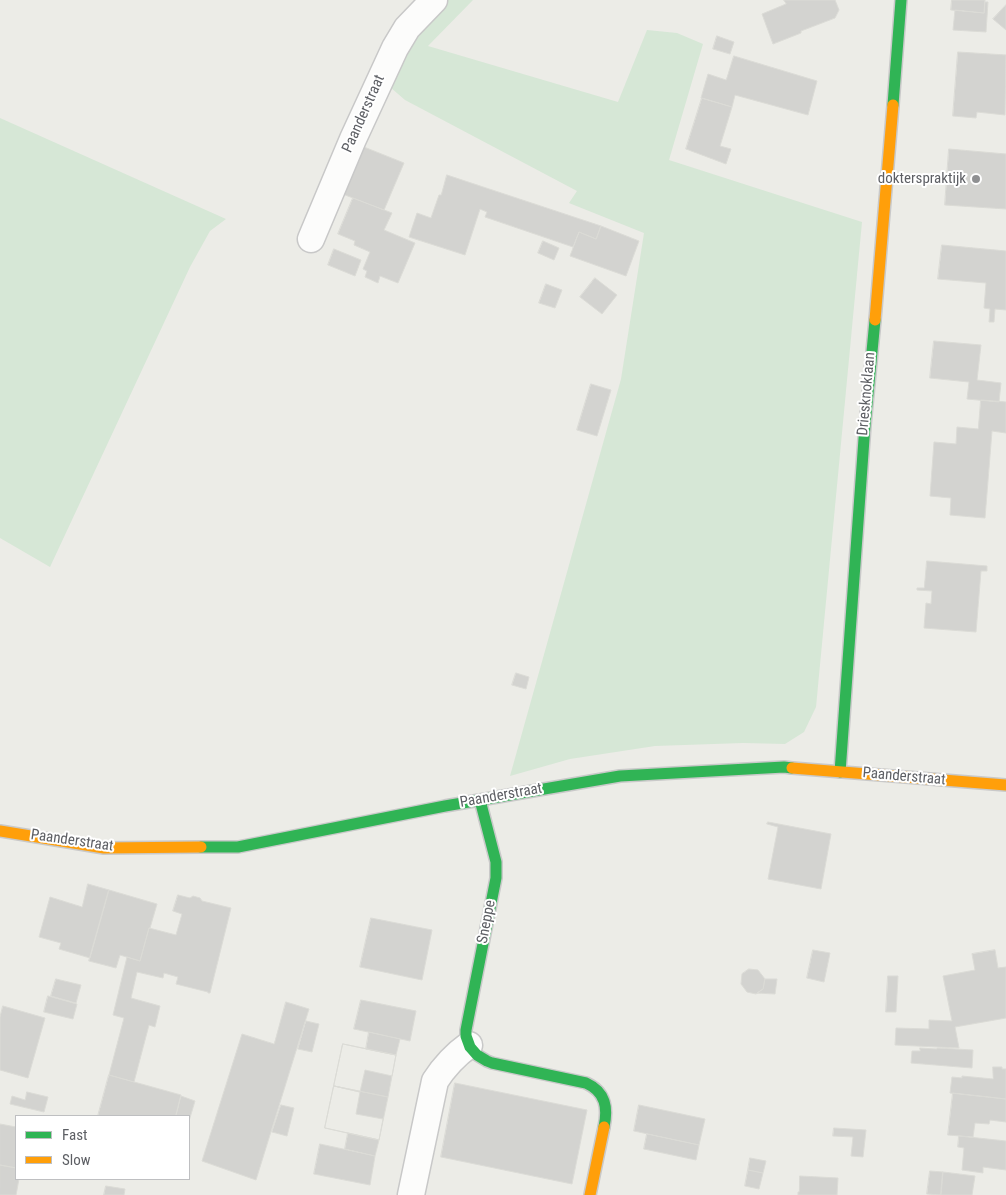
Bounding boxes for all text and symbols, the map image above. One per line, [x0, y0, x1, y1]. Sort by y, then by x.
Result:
street label: Paanderstraat [339, 72, 389, 156]
place label: dokterspraktijk [878, 170, 966, 188]
marker: dokterspraktijk [970, 173, 982, 185]
street label: Driesknoklaan [854, 351, 880, 437]
street label: Paanderstraat [862, 764, 946, 790]
street label: Paanderstraat [458, 780, 544, 812]
street label: Paanderstraat [30, 826, 114, 856]
street label: Sneppe [474, 899, 500, 945]
legend [15, 1115, 190, 1180]
text: Fast [62, 1126, 87, 1144]
text: Slow [62, 1151, 91, 1169]

